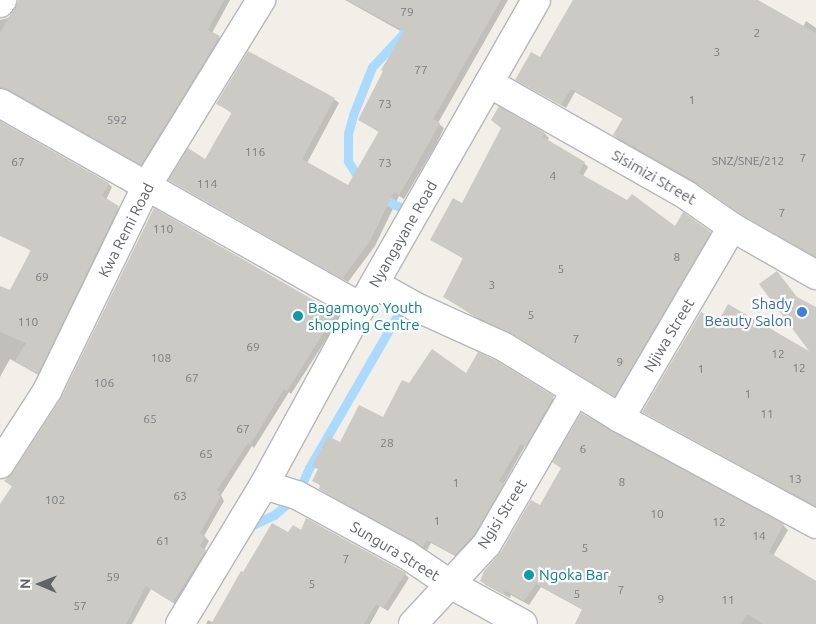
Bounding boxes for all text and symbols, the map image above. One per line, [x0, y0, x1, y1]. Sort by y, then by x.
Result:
house number: 79 [400, 5, 414, 19]
house number: 2 [754, 26, 760, 40]
house number: 3 [714, 45, 720, 59]
house number: 77 [414, 63, 428, 77]
house number: 1 [689, 93, 695, 107]
house number: 73 [378, 97, 392, 111]
house number: 592 [107, 113, 127, 127]
house number: 116 [245, 145, 265, 159]
street label: Sisimizi Street [609, 146, 699, 208]
house number: 7 [800, 151, 806, 165]
house number: SNZ/SNE/212 [712, 154, 784, 168]
house number: 67 [11, 155, 25, 169]
house number: 73 [378, 156, 392, 170]
house number: 4 [550, 169, 556, 183]
house number: 114 [197, 177, 217, 191]
street label: Nyangayane Road [365, 177, 441, 291]
street label: Kwa Remi Road [94, 180, 158, 280]
house number: 7 [779, 206, 785, 220]
house number: 110 [153, 222, 173, 236]
house number: 8 [674, 250, 680, 264]
house number: 5 [558, 262, 564, 276]
house number: 69 [35, 270, 49, 284]
house number: 3 [489, 278, 495, 292]
place label: Shady Beauty Salon [704, 294, 792, 329]
street label: Njiwa Street [640, 295, 698, 375]
place label: Bagamoyo Youth shopping Centre [308, 298, 422, 333]
marker: Shady Beauty Salon [796, 306, 808, 318]
house number: 5 [528, 308, 534, 322]
marker: Bagamoyo Youth shopping Centre [292, 310, 304, 322]
house number: 110 [18, 315, 38, 329]
house number: 7 [573, 332, 579, 346]
house number: 69 [246, 340, 260, 354]
house number: 12 [771, 347, 785, 361]
house number: 108 [151, 351, 171, 365]
house number: 9 [617, 355, 623, 369]
house number: 12 [792, 361, 806, 375]
house number: 1 [698, 362, 704, 376]
house number: 67 [185, 371, 199, 385]
house number: 106 [94, 376, 114, 390]
house number: 1 [745, 387, 751, 401]
house number: 11 [760, 407, 774, 421]
house number: 65 [143, 412, 157, 426]
house number: 67 [236, 422, 250, 436]
house number: 28 [380, 436, 394, 450]
house number: 6 [580, 442, 586, 456]
house number: 65 [199, 447, 213, 461]
house number: 13 [788, 472, 802, 486]
house number: 8 [619, 475, 625, 489]
house number: 1 [453, 476, 459, 490]
street label: Ngisi Street [474, 476, 530, 552]
house number: 63 [173, 489, 187, 503]
house number: 102 [45, 493, 65, 507]
house number: 10 [650, 507, 664, 521]
house number: 1 [434, 514, 440, 528]
house number: 12 [712, 515, 726, 529]
street label: Sungura Street [347, 517, 443, 585]
house number: 14 [752, 529, 766, 543]
house number: 61 [156, 534, 170, 548]
house number: 5 [582, 541, 588, 555]
house number: 7 [343, 552, 349, 566]
north arrow [15, 559, 65, 609]
place label: Ngoka Bar [539, 566, 609, 584]
marker: Ngoka Bar [523, 569, 535, 581]
house number: 59 [106, 570, 120, 584]
house number: 5 [309, 577, 315, 591]
text: N [17, 578, 33, 589]
house number: 7 [618, 583, 624, 597]
house number: 5 [574, 587, 580, 601]
house number: 9 [658, 592, 664, 606]
house number: 11 [721, 593, 735, 607]
house number: 57 [73, 599, 87, 613]

